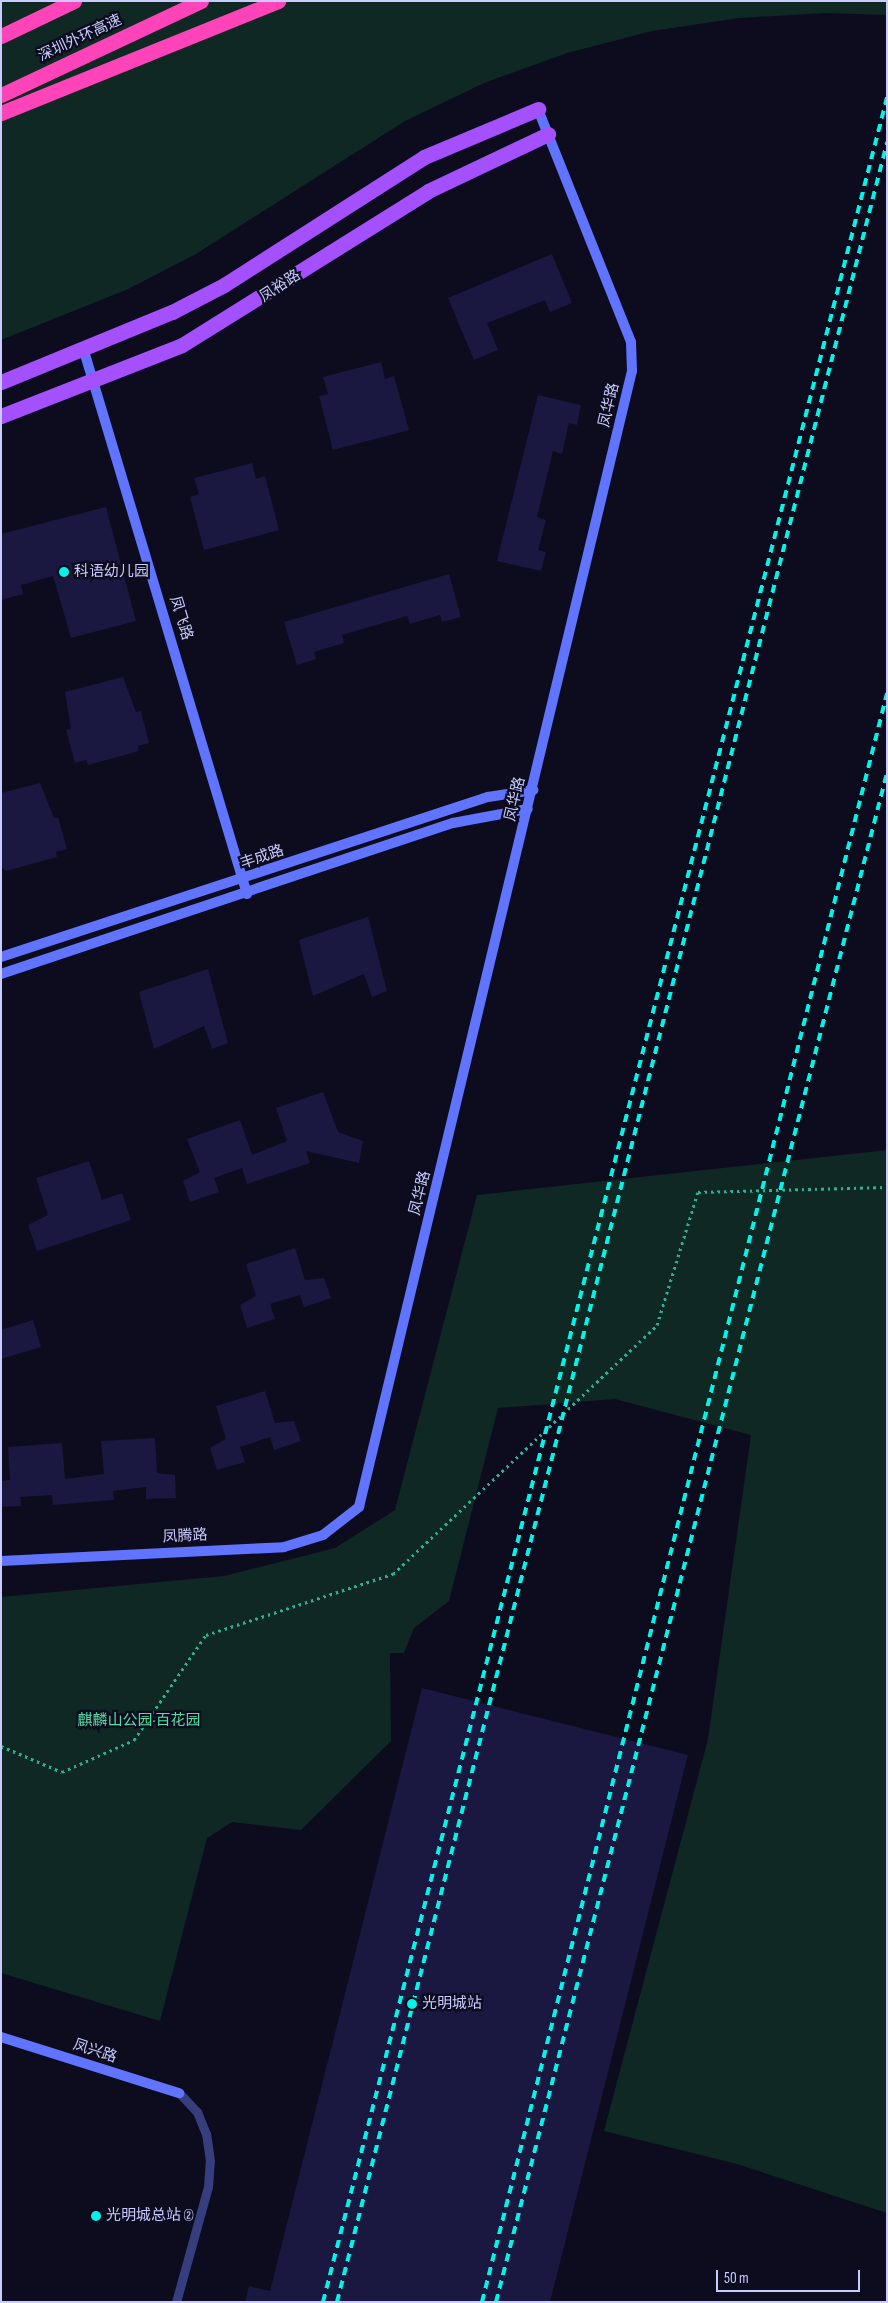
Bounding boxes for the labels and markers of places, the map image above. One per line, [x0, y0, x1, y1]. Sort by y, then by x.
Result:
place label: 科语幼儿园 [74, 563, 149, 581]
marker: 科语幼儿园 [58, 566, 70, 578]
place label: 光明城站 [422, 1995, 482, 2013]
marker: 光明城站 [406, 1998, 418, 2010]
place label: 光明城总站 ② [106, 2207, 194, 2225]
marker: 光明城总站 ② [90, 2210, 102, 2222]

